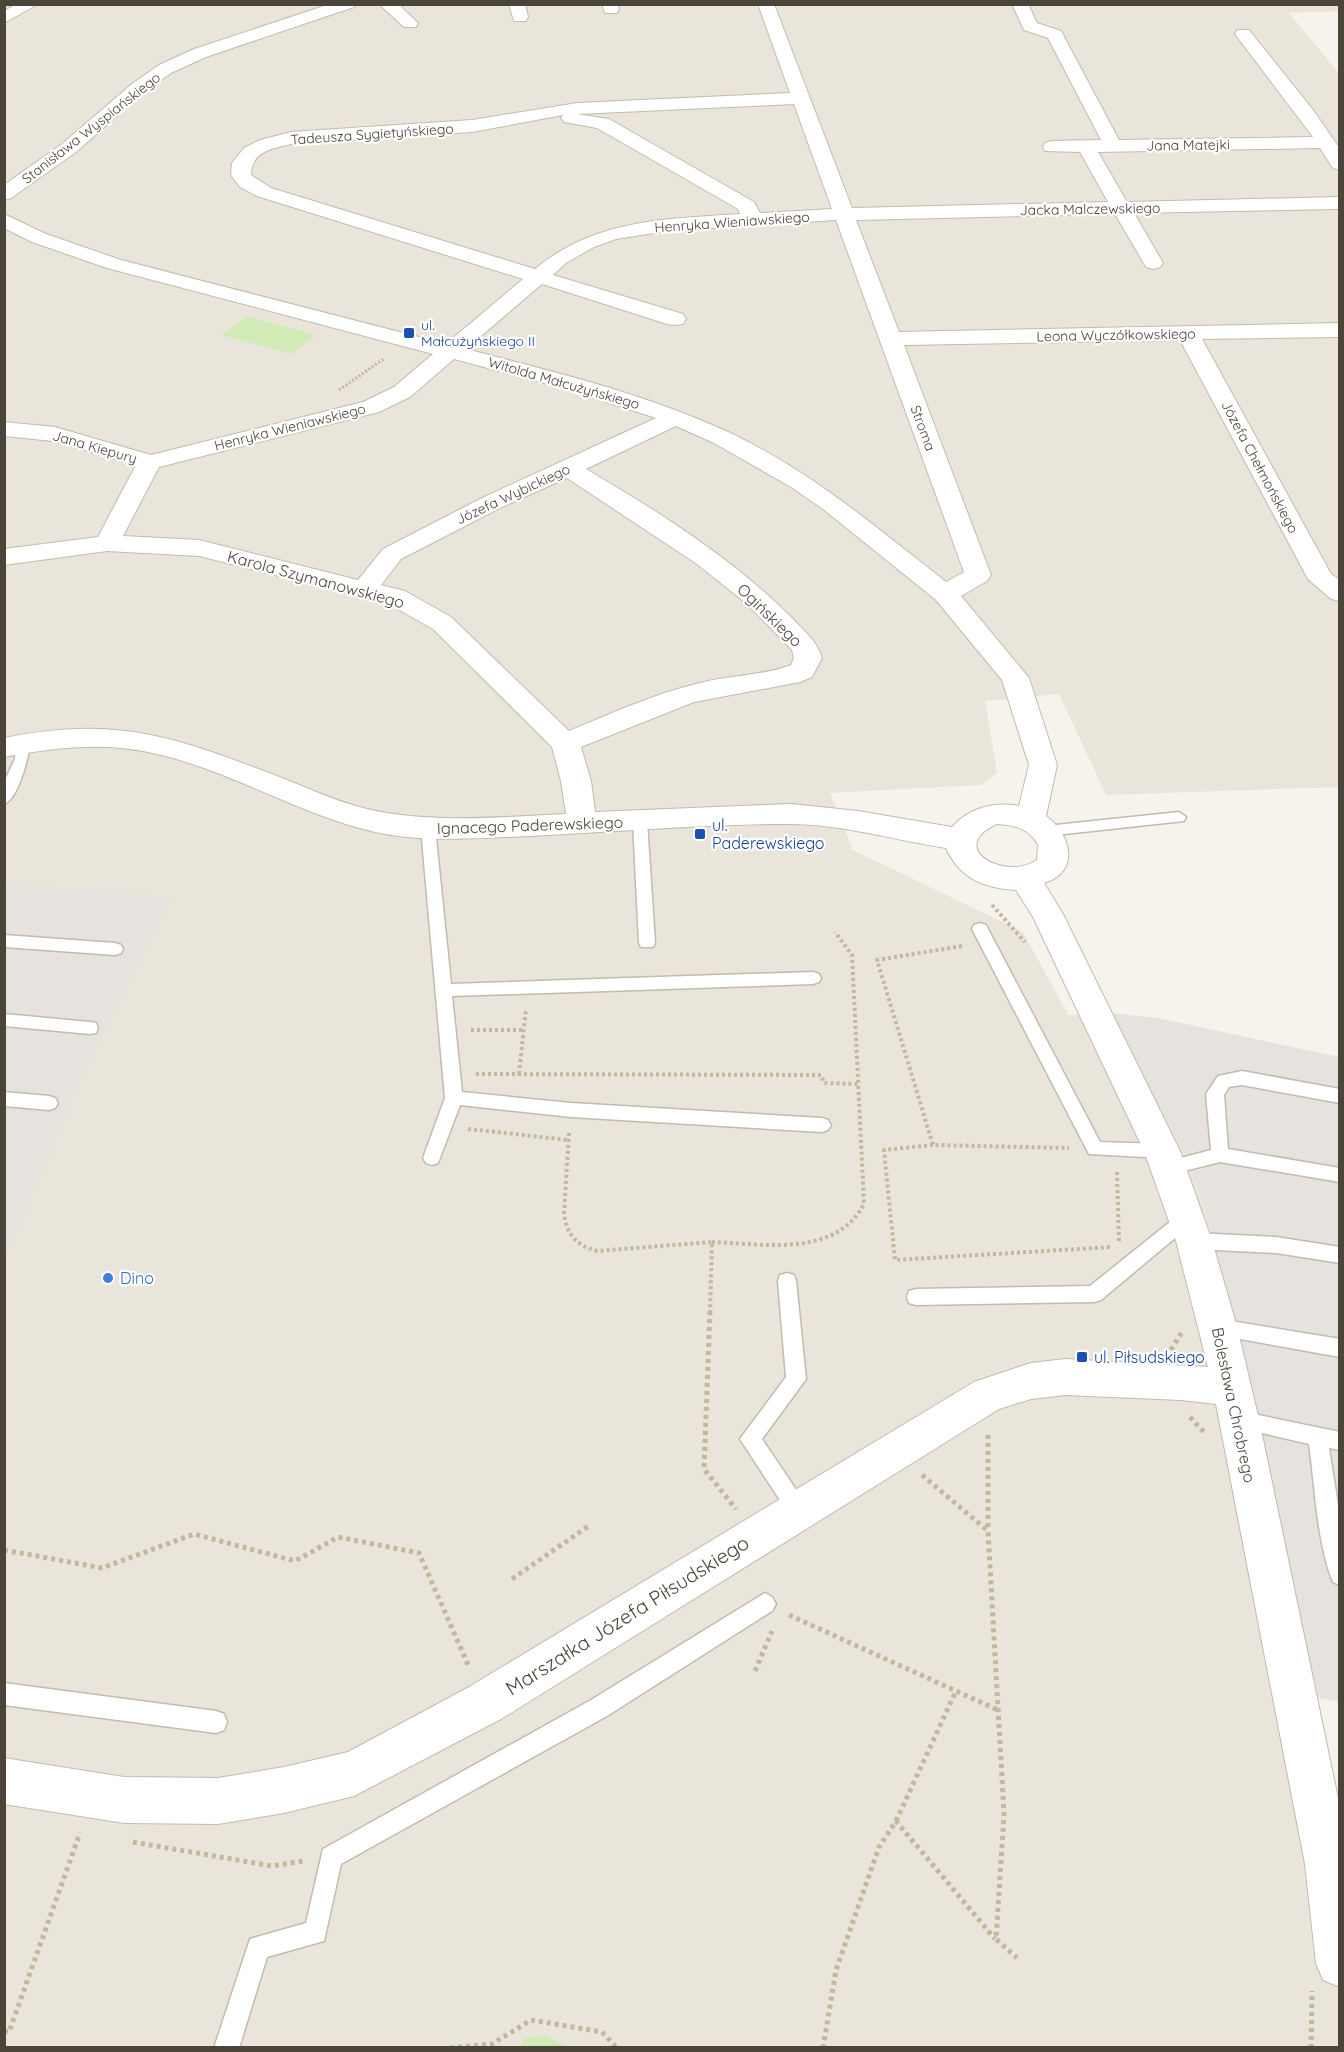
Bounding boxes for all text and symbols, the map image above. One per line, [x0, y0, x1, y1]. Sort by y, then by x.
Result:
street label: Stanisława Wyspiańskiego [18, 68, 164, 188]
street label: Tadeusza Sygietyńskiego [290, 119, 454, 149]
street label: Jana Matejki [1146, 135, 1230, 155]
street label: Jacka Malczewskiego [1020, 199, 1160, 219]
street label: Henryka Wieniawskiego [654, 208, 810, 236]
place label: ul. Małcużyńskiego II [421, 316, 535, 350]
street label: Leona Wyczółkowskiego [1036, 325, 1196, 345]
marker: ul. Małcużyńskiego II [402, 326, 416, 340]
street label: Witolda Małcużyńskiego [486, 353, 642, 413]
street label: Józefa Chełmońskiego [1217, 398, 1303, 536]
street label: Henryka Wieniawskiego [212, 399, 368, 455]
street label: Stroma [906, 403, 940, 453]
street label: Jana Kiepury [51, 426, 139, 468]
street label: Józefa Wybickiego [453, 460, 573, 528]
street label: Karola Szymanowskiego [225, 546, 407, 612]
street label: Ogińskiego [733, 579, 807, 651]
street label: Ignacego Paderewskiego [437, 812, 623, 838]
place label: ul. Paderewskiego [712, 815, 824, 853]
marker: ul. Paderewskiego [693, 827, 707, 841]
place label: Dino [120, 1268, 154, 1288]
marker: Dino [101, 1271, 115, 1285]
street label: Bolesława Chrobrego [1208, 1325, 1260, 1485]
place label: ul. Piłsudskiego [1094, 1347, 1205, 1367]
marker: ul. Piłsudskiego [1075, 1350, 1089, 1364]
street label: Marszałka Józefa Piłsudskiego [501, 1530, 753, 1700]

